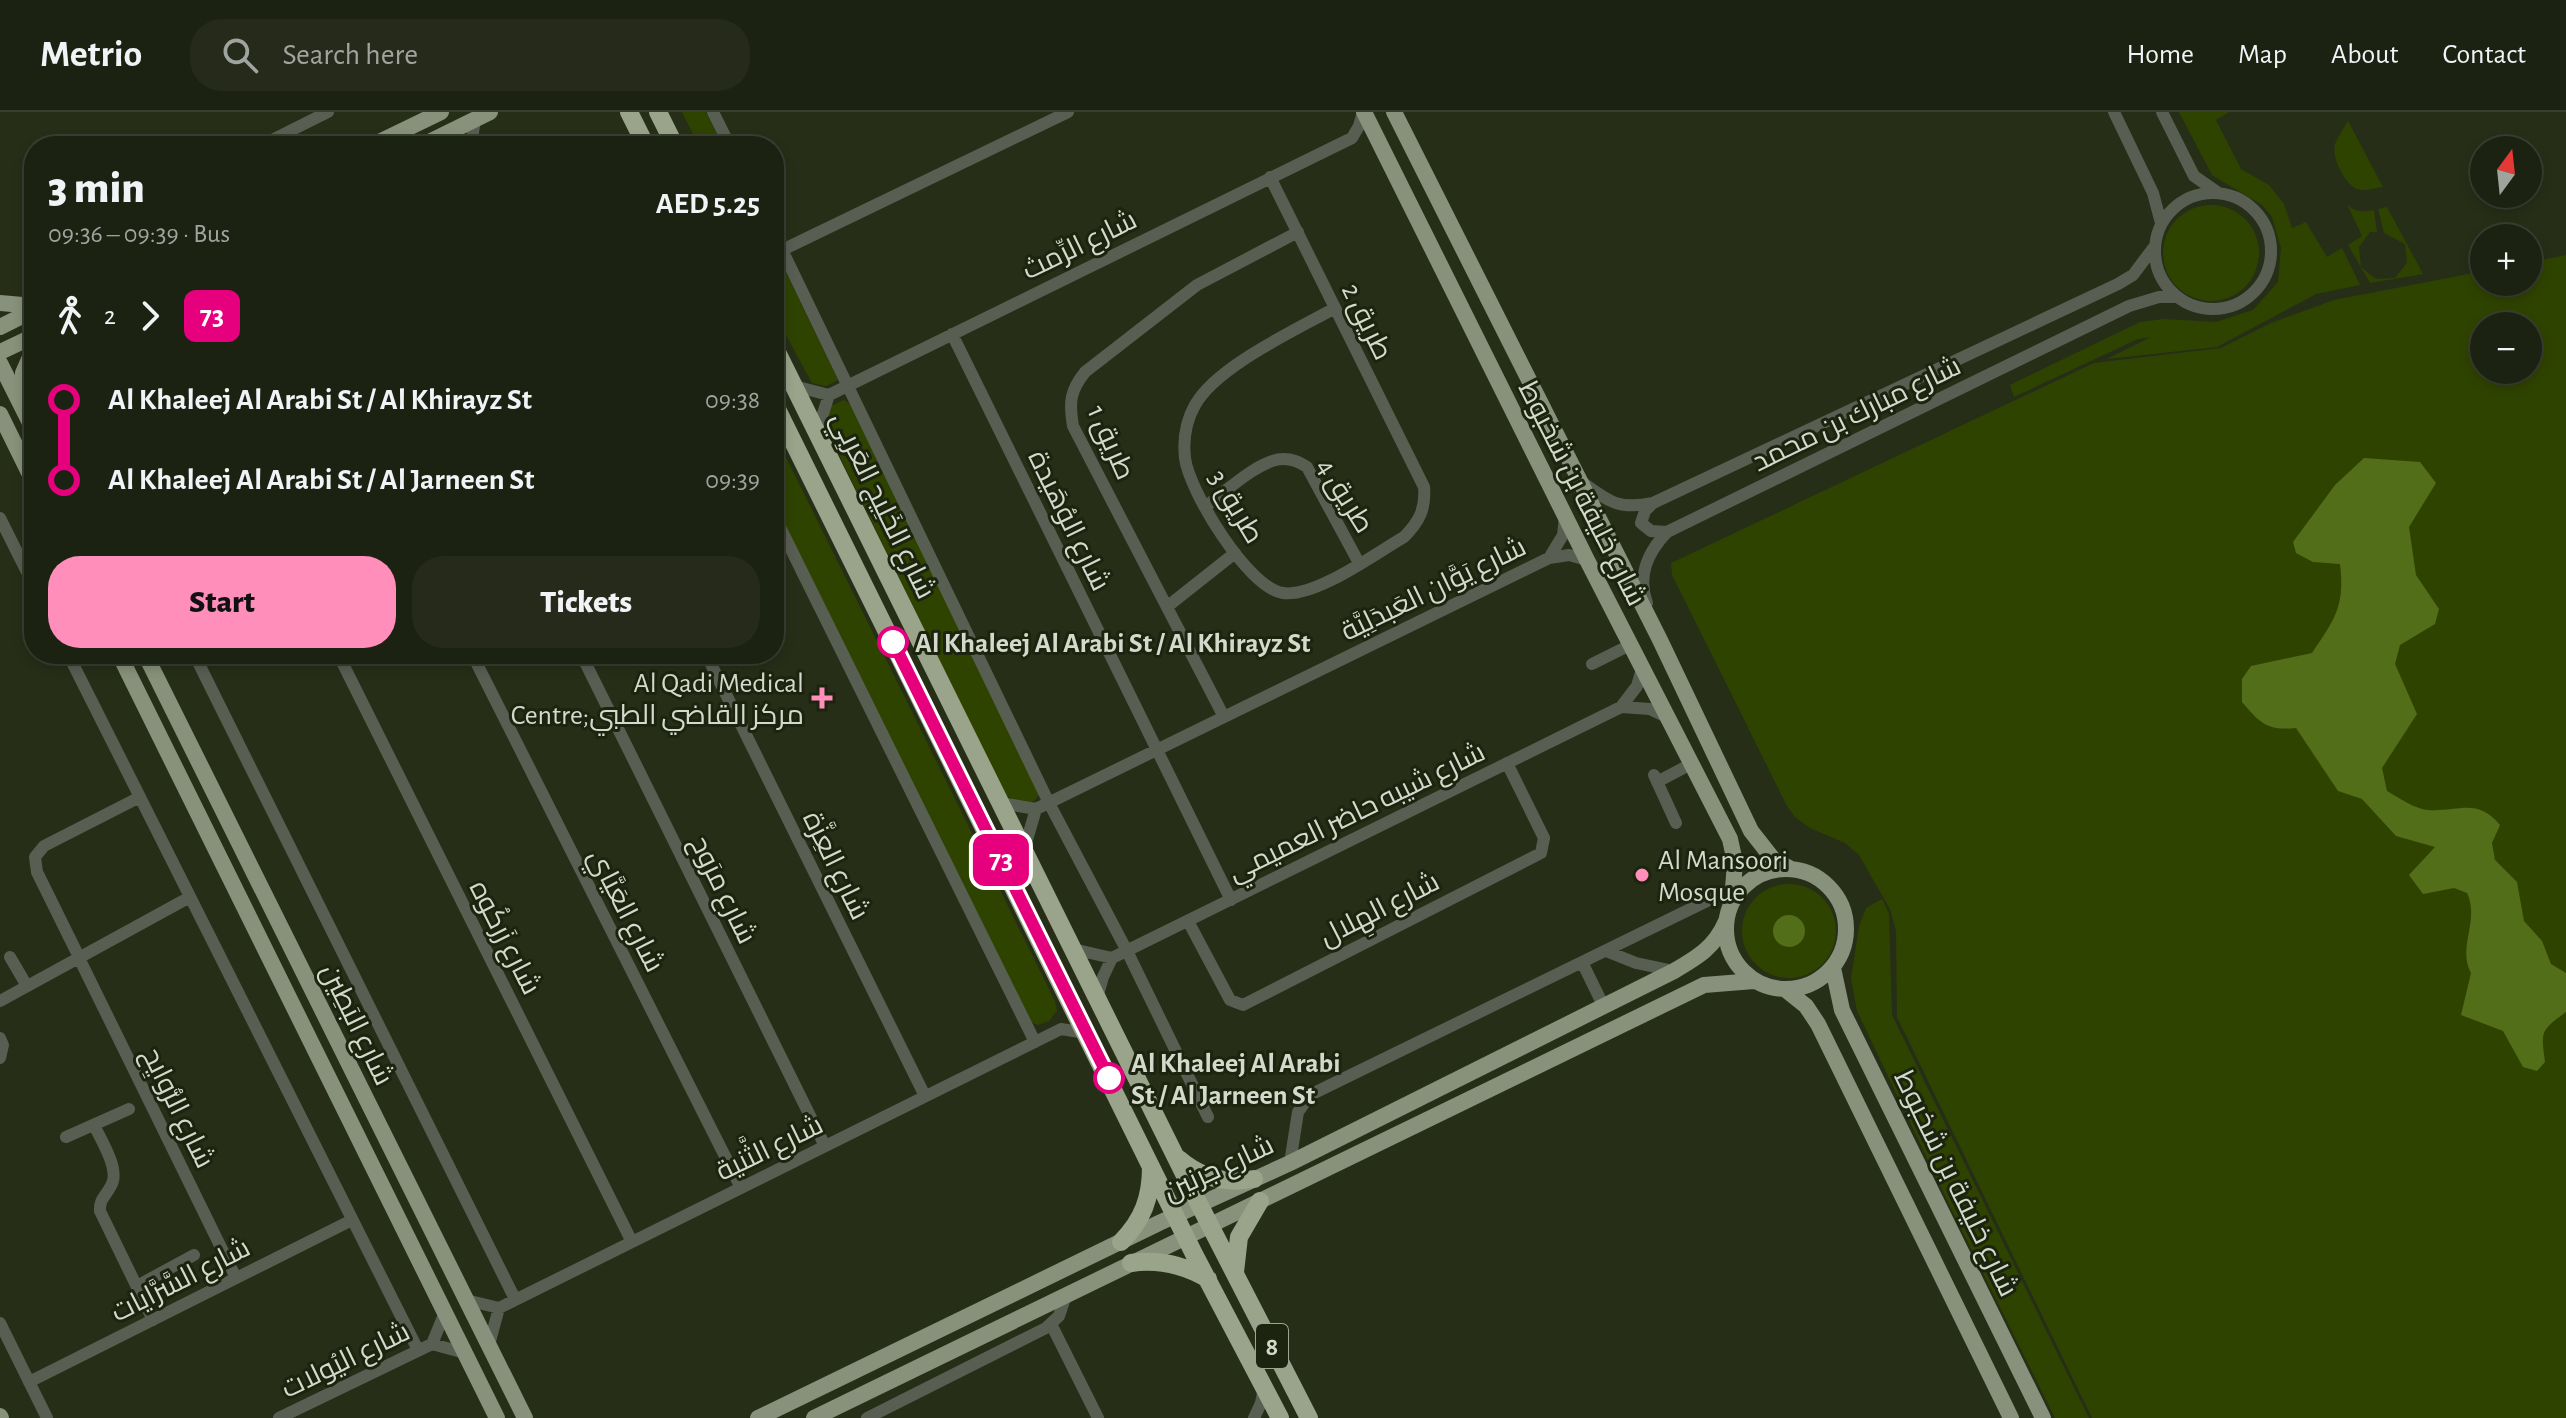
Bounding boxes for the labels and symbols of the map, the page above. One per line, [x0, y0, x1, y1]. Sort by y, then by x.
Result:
north arrow [2470, 136, 2542, 208]
street label: شارع الرِّمث [1018, 205, 1143, 288]
street label: طريق 2 [1335, 279, 1397, 365]
street label: شارع مبارك بن محمد [1748, 351, 1967, 480]
street label: شارع خليفة بن شخبوط [1510, 377, 1651, 612]
street label: طريق 1 [1081, 401, 1139, 485]
street label: شارع الخَلِيج العَربِي [820, 408, 940, 606]
street label: شارع الوُهَيدة [1020, 446, 1115, 597]
street label: طريق 4 [1310, 454, 1378, 539]
street label: طريق 3 [1202, 465, 1268, 549]
street label: شارع يَوَّان العَبدَلِيَّة [1337, 532, 1532, 649]
marker: Al Khaleej Al Arabi St / Al Khirayz St [878, 627, 908, 657]
place label: Al Khaleej Al Arabi St / Al Khirayz St [915, 630, 1311, 658]
place label: Al Qadi Medical Centre;مركز القاضي الطبي [511, 670, 804, 736]
marker: Al Qadi Medical Centre;مركز القاضي الطبي [811, 687, 833, 709]
street label: شارع شيبه حاضر العميمي [1224, 738, 1492, 893]
street label: شارع العِزَّة [794, 805, 878, 926]
street label: شارع مرَوح [681, 831, 761, 950]
line badge: 73 [965, 834, 1037, 886]
street label: شارع العَيَّاي [577, 845, 669, 979]
place label: Al Mansoori Mosque [1658, 847, 1788, 907]
marker: Al Mansoori Mosque [1633, 866, 1651, 884]
street label: شارع الهِلال [1315, 867, 1447, 957]
street label: شارع زَركُوه [461, 875, 548, 1001]
street label: شارع البَطِين [312, 959, 398, 1091]
street label: شارع الرُّوايِح [133, 1043, 219, 1174]
place label: Al Khaleej Al Arabi St / Al Jarneen St [1131, 1050, 1341, 1110]
marker: Al Khaleej Al Arabi St / Al Jarneen St [1094, 1063, 1124, 1093]
street label: شارع خليفة بن شخبوط [1886, 1066, 2023, 1303]
street label: شارع الثَّنية [708, 1103, 829, 1189]
street label: شارع جرنين [1159, 1130, 1280, 1209]
street label: شارع السَّرَّايات [107, 1233, 256, 1330]
street label: شارع اليُولات [277, 1317, 416, 1406]
road number: 8 [1256, 1324, 1288, 1368]

